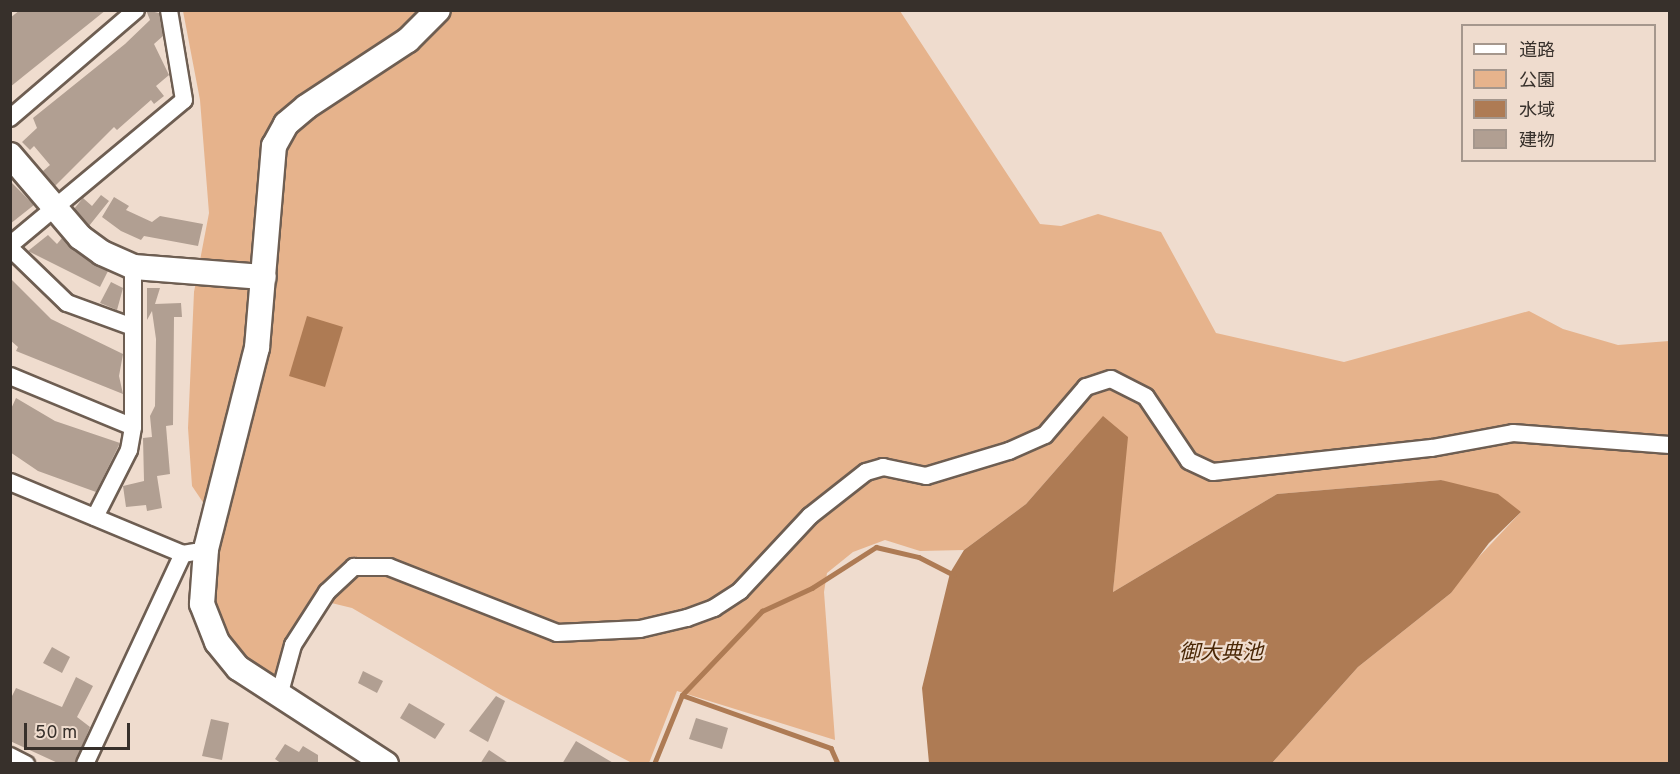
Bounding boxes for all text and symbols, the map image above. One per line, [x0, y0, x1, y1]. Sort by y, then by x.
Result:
legend [1461, 24, 1656, 162]
text: 道路 [1519, 40, 1555, 63]
text: 公園 [1519, 70, 1555, 93]
text: 水域 [1519, 100, 1555, 123]
text: 建物 [1519, 130, 1555, 153]
water label: 御大典池 [1179, 641, 1263, 667]
scale bar [27, 711, 134, 749]
text: 50 m [35, 722, 77, 745]

